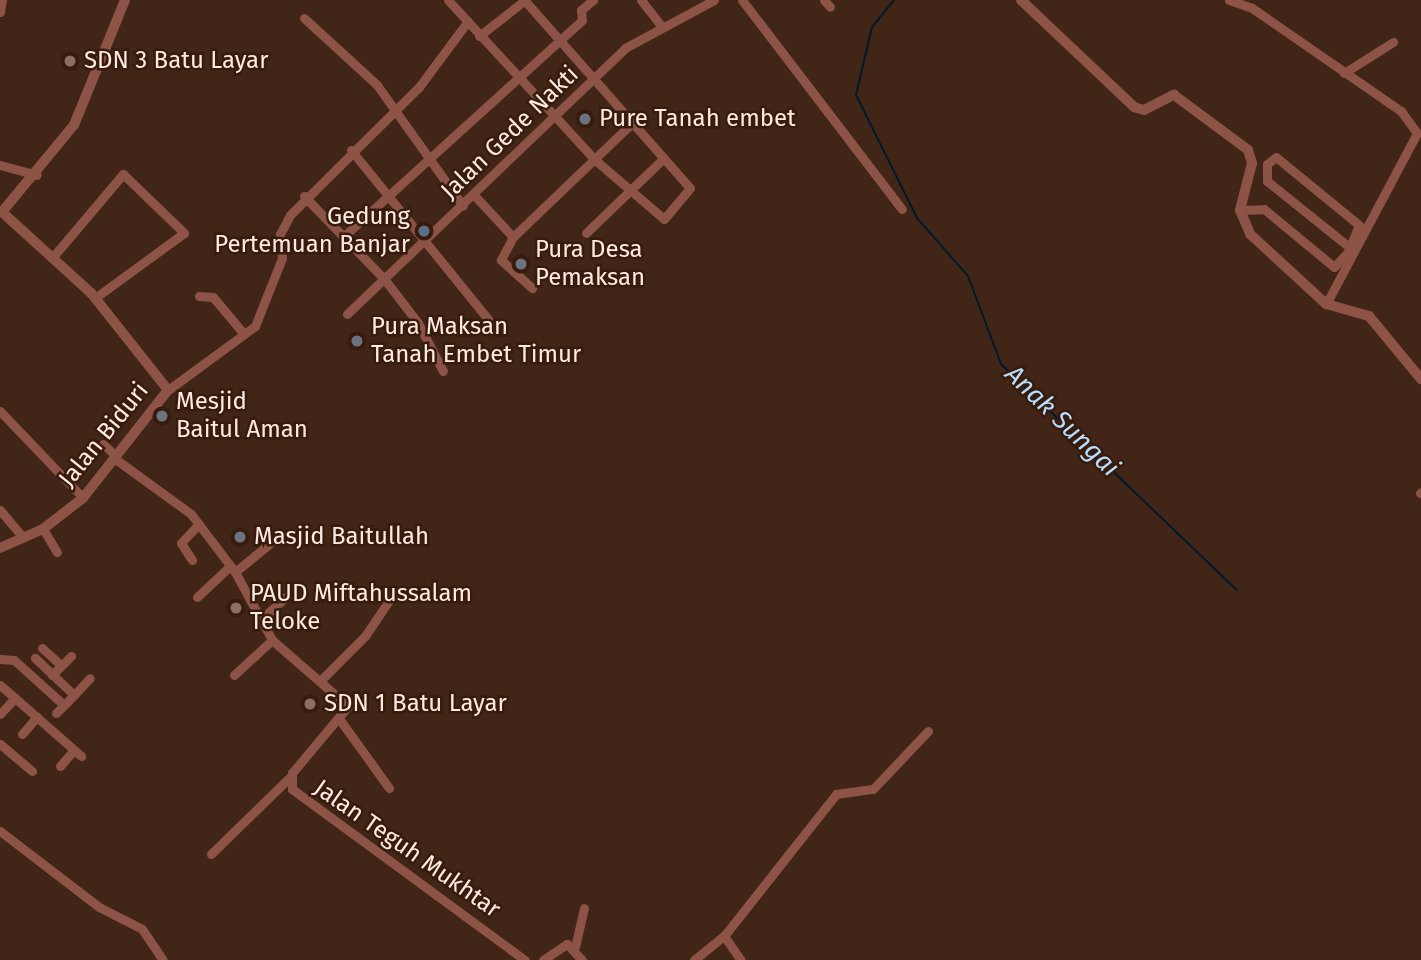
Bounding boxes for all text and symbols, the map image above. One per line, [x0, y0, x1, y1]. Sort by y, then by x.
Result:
place label: SDN 3 Batu Layar [84, 47, 268, 75]
marker: SDN 3 Batu Layar [62, 53, 78, 69]
street label: Jalan Gede Nakti [435, 60, 585, 206]
place label: Pure Tanah embet [599, 105, 796, 133]
marker: Pure Tanah embet [577, 111, 593, 127]
place label: Gedung Pertemuan Banjar [214, 203, 410, 259]
marker: Gedung Pertemuan Banjar [416, 223, 432, 239]
place label: Pura Desa Pemaksan [535, 236, 645, 292]
marker: Pura Desa Pemaksan [513, 256, 529, 272]
place label: Pura Maksan Tanah Embet Timur [371, 313, 581, 369]
marker: Pura Maksan Tanah Embet Timur [349, 333, 365, 349]
water label: Anak Sungai [998, 359, 1126, 483]
street label: Jalan Biduri [53, 377, 155, 493]
place label: Mesjid Baitul Aman [176, 388, 308, 444]
marker: Mesjid Baitul Aman [154, 408, 170, 424]
place label: Masjid Baitullah [254, 523, 429, 551]
marker: Masjid Baitullah [232, 529, 248, 545]
place label: PAUD Miftahussalam Teloke [250, 580, 472, 636]
marker: PAUD Miftahussalam Teloke [228, 600, 244, 616]
place label: SDN 1 Batu Layar [324, 690, 507, 718]
marker: SDN 1 Batu Layar [302, 696, 318, 712]
street label: Jalan Teguh Mukhtar [308, 774, 506, 924]

